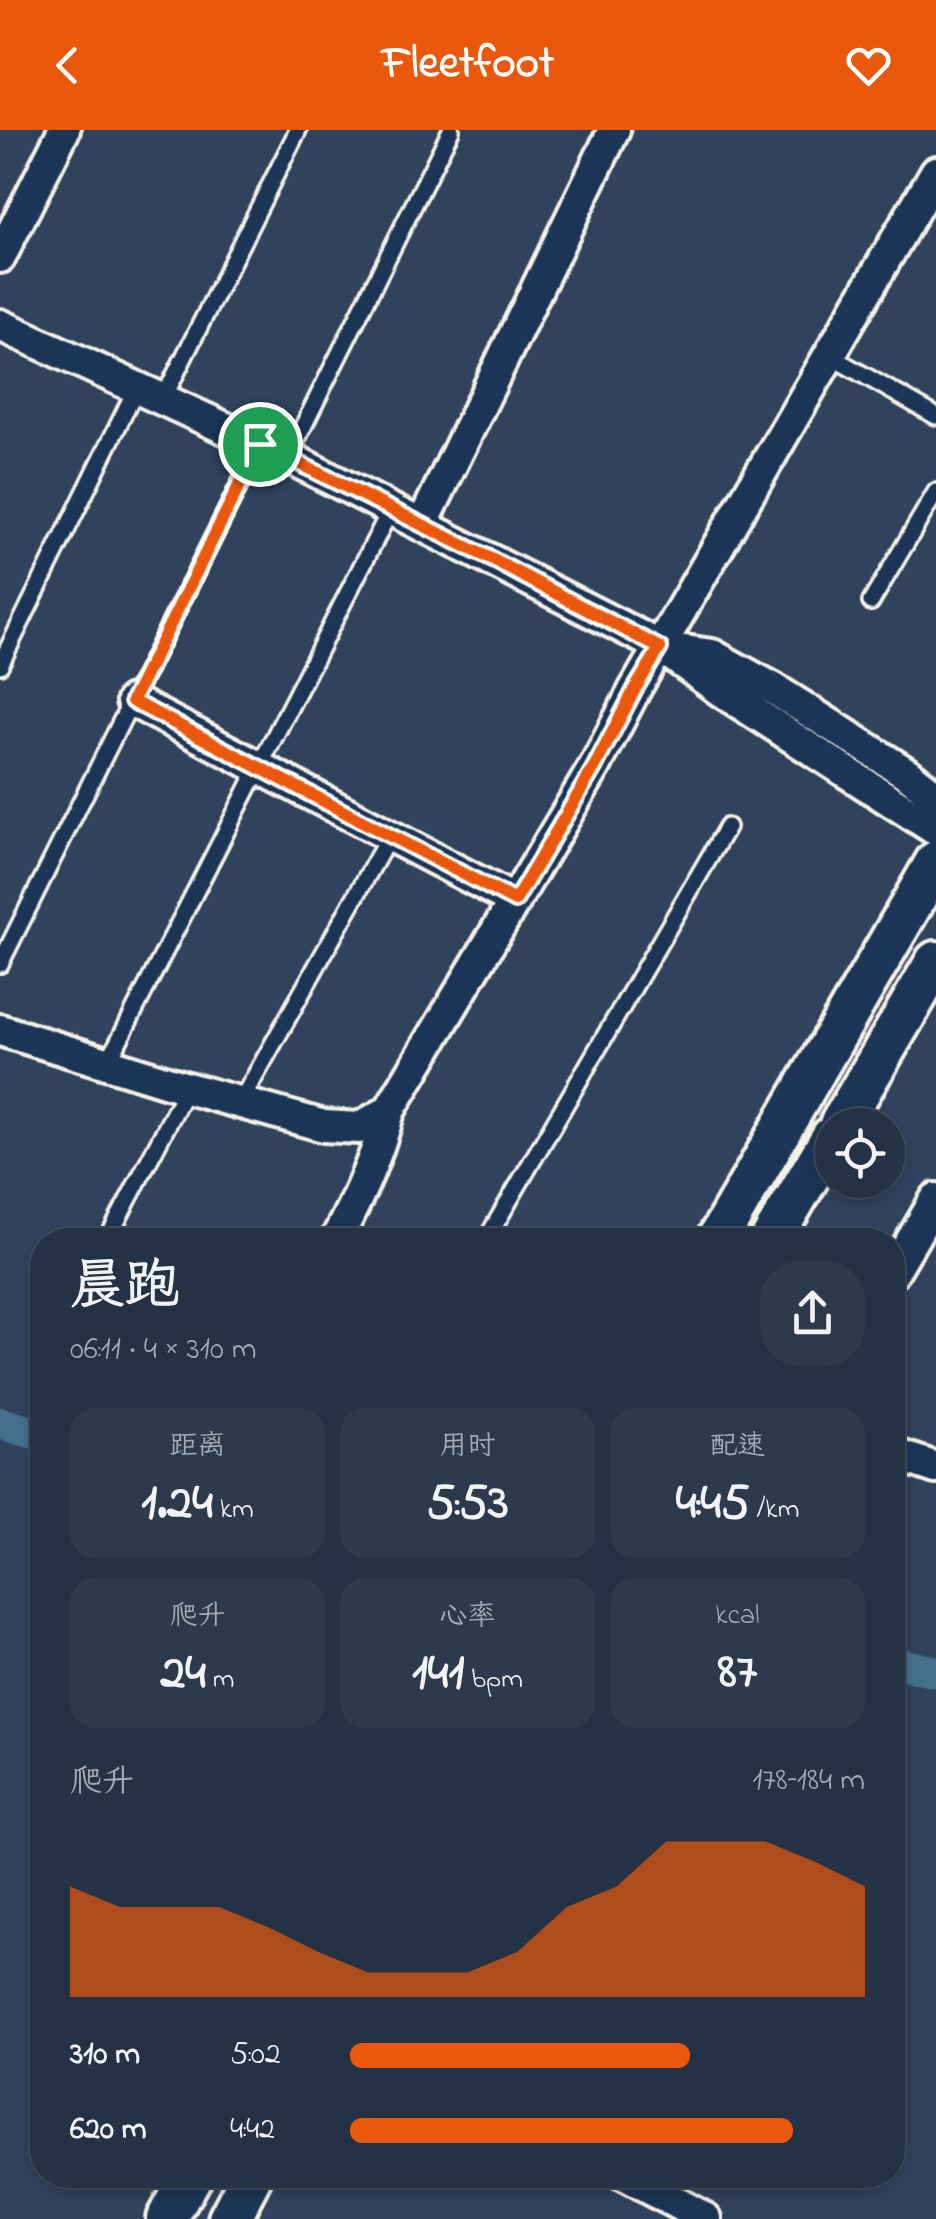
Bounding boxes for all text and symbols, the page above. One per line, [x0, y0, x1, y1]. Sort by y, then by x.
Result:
text: Fleetfoot [382, 32, 554, 98]
icon: back [40, 38, 95, 93]
icon: heart [841, 38, 896, 93]
pin [218, 402, 303, 487]
icon: arrive [233, 417, 288, 472]
map controls [815, 1108, 905, 1198]
button: locate [815, 1108, 905, 1198]
text: 晨跑 [70, 1249, 180, 1329]
button: share [760, 1261, 865, 1366]
text: 06:11 · 4 × 310 m [70, 1327, 257, 1374]
text: 距离 [169, 1427, 226, 1468]
text: 用时 [439, 1427, 496, 1468]
text: 配速 [709, 1427, 766, 1468]
text: 1.24 [141, 1468, 213, 1541]
text: 5:53 [426, 1468, 509, 1541]
text: 4:45 [676, 1468, 750, 1541]
text: km [213, 1490, 254, 1531]
text: /km [750, 1490, 799, 1531]
text: kcal [715, 1596, 760, 1637]
text: 爬升 [169, 1597, 226, 1638]
text: 心率 [439, 1597, 496, 1638]
text: 87 [718, 1637, 757, 1710]
text: 24 [160, 1638, 206, 1711]
text: 141 [412, 1638, 464, 1711]
text: m [206, 1660, 235, 1701]
text: bpm [464, 1660, 523, 1701]
text: 178–184 m [752, 1758, 865, 1805]
text: 爬升 [70, 1760, 134, 1807]
text: 310 m [70, 2032, 140, 2079]
text: 5:02 [230, 2032, 281, 2079]
text: 620 m [70, 2107, 147, 2154]
text: 4:42 [230, 2107, 275, 2154]

